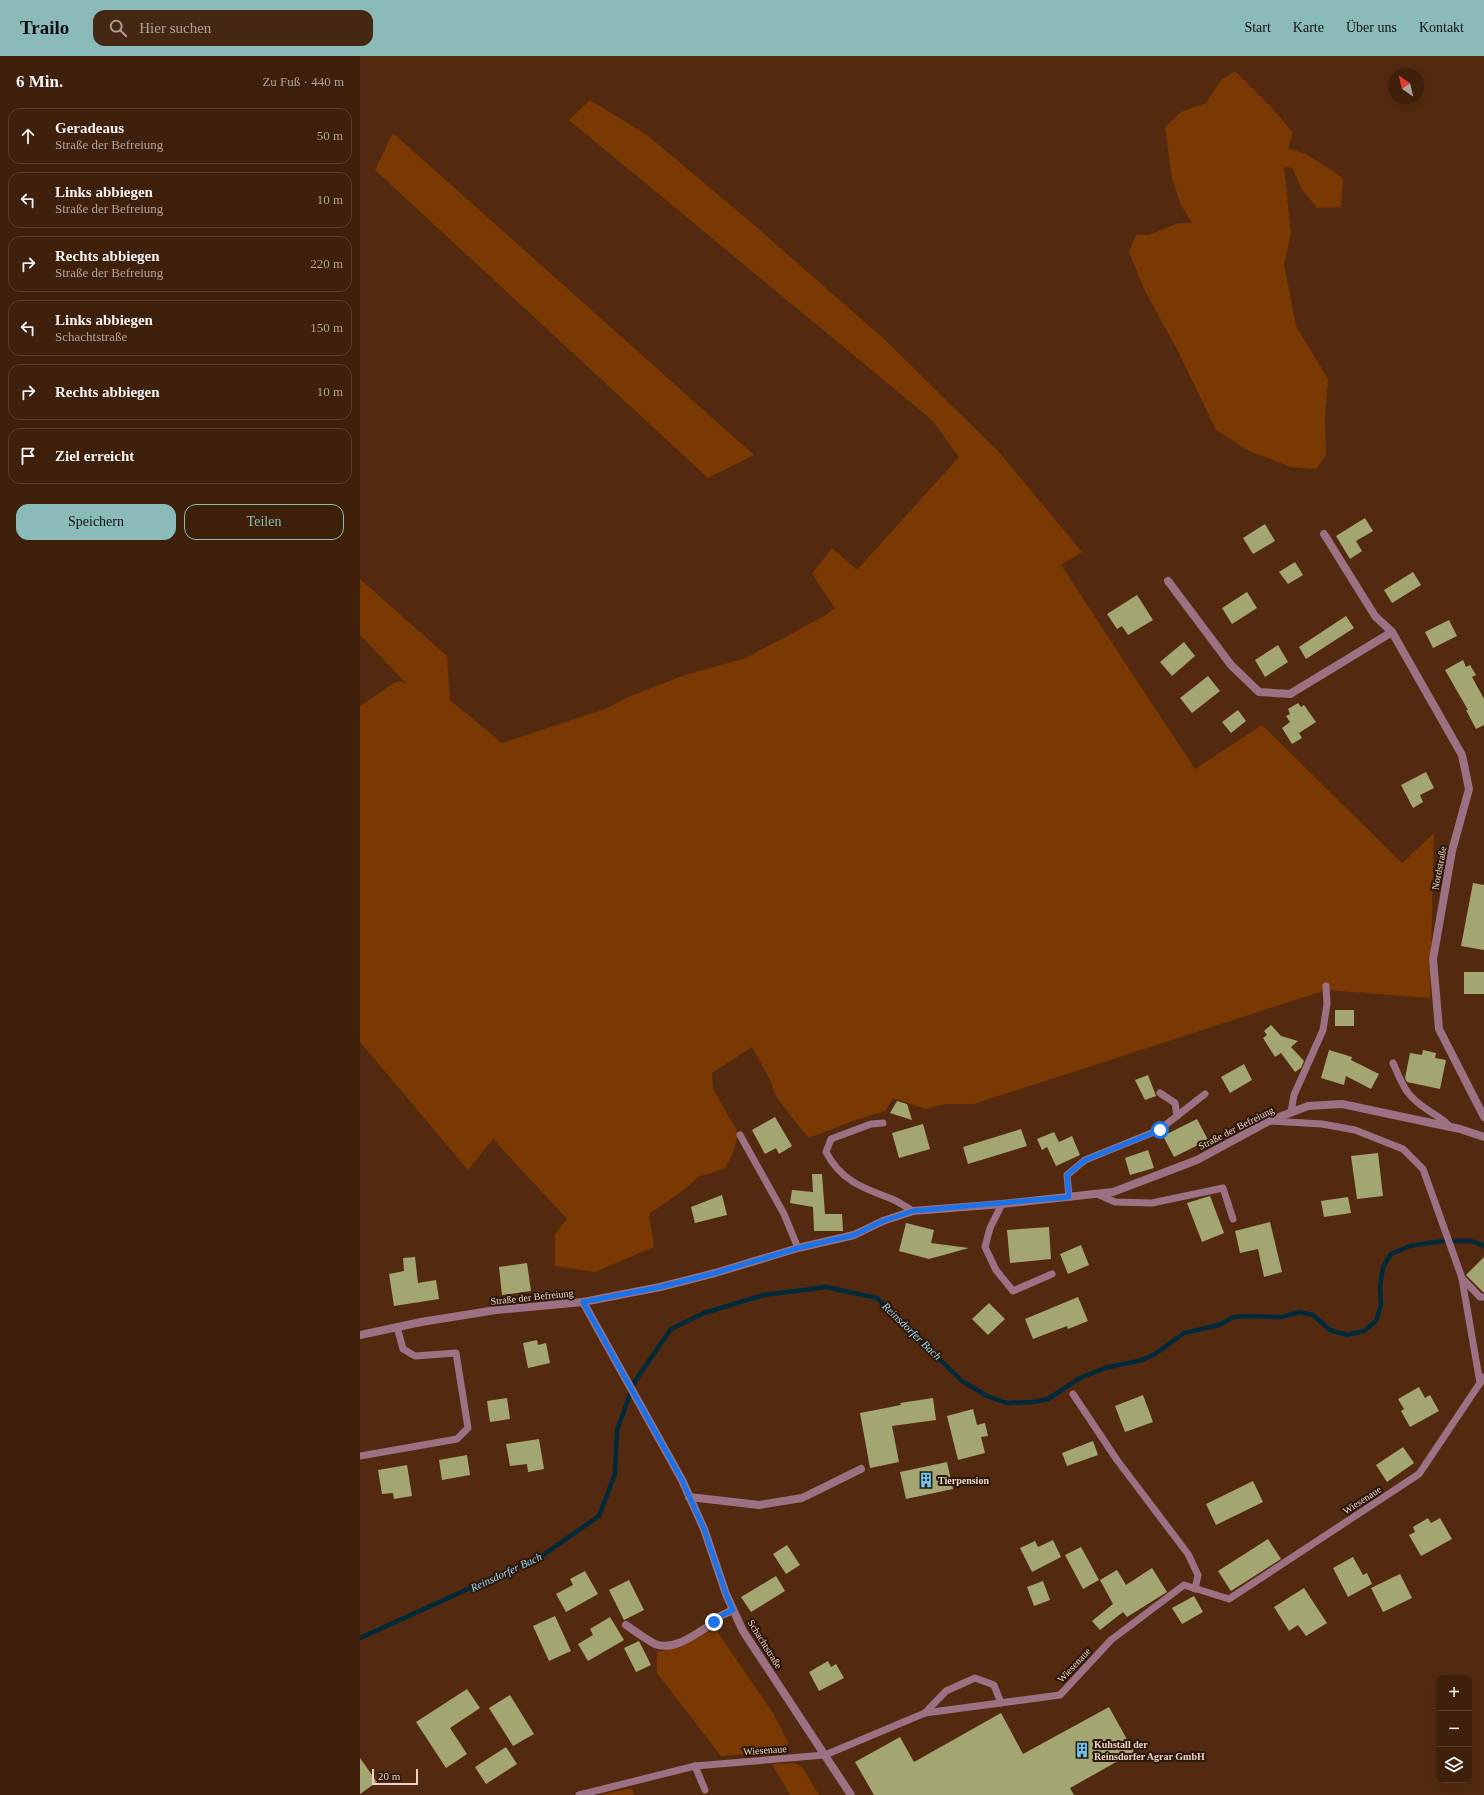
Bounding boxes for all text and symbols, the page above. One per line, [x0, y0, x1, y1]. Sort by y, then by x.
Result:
search box [93, 10, 373, 46]
text: Trailo [20, 17, 69, 38]
icon: search [107, 17, 129, 39]
text: Hier suchen [139, 20, 211, 36]
text: Start [1244, 20, 1271, 35]
text: Karte [1293, 20, 1324, 35]
text: Über uns [1346, 20, 1397, 35]
text: Kontakt [1419, 20, 1464, 35]
north arrow [1388, 68, 1424, 104]
text: 6 Min. [16, 72, 63, 91]
text: Zu Fuß · 440 m [262, 74, 344, 89]
text: Geradeaus [55, 120, 124, 136]
icon: ahead [17, 125, 39, 147]
text: 50 m [317, 128, 343, 143]
text: Straße der Befreiung [55, 137, 163, 152]
text: Links abbiegen [55, 184, 153, 200]
icon: left [17, 189, 39, 211]
text: 10 m [317, 192, 343, 207]
text: Straße der Befreiung [55, 201, 163, 216]
text: Rechts abbiegen [55, 248, 160, 264]
icon: right [17, 253, 39, 275]
text: 220 m [310, 256, 343, 271]
text: Straße der Befreiung [55, 265, 163, 280]
text: Links abbiegen [55, 312, 153, 328]
icon: left [17, 317, 39, 339]
text: 150 m [310, 320, 343, 335]
text: Schachtstraße [55, 329, 127, 344]
icon: right [17, 381, 39, 403]
text: Rechts abbiegen [55, 384, 160, 400]
text: 10 m [317, 384, 343, 399]
icon: arrive [17, 445, 39, 467]
text: Ziel erreicht [55, 448, 134, 464]
button: Speichern [16, 504, 176, 540]
button: Teilen [184, 504, 344, 540]
street label: Nordstraße [1429, 845, 1449, 891]
street label: Straße der Befreiung [1196, 1104, 1276, 1152]
route start [1151, 1121, 1169, 1139]
street label: Straße der Befreiung [490, 1287, 574, 1307]
water label: Reinsdorfer Bach [879, 1299, 944, 1363]
building icon: Tierpension [917, 1471, 935, 1489]
place label: Tierpension [938, 1475, 989, 1486]
street label: Wiesenaue [1341, 1483, 1384, 1516]
water label: Reinsdorfer Bach [468, 1550, 544, 1594]
route end [705, 1613, 723, 1631]
street label: Schachtstraße [746, 1618, 785, 1671]
street label: Wiesenaue [1055, 1645, 1093, 1685]
map controls [1436, 1675, 1472, 1783]
button: + [1436, 1675, 1472, 1711]
button: − [1436, 1711, 1472, 1747]
place label: Kuhstall der Reinsdorfer Agrar GmbH [1094, 1739, 1205, 1762]
building icon: Kuhstall der Reinsdorfer Agrar GmbH [1073, 1741, 1091, 1759]
street label: Wiesenaue [743, 1743, 788, 1757]
button: layers [1436, 1747, 1472, 1783]
scale bar [372, 1767, 418, 1786]
text: 20 m [378, 1770, 400, 1782]

